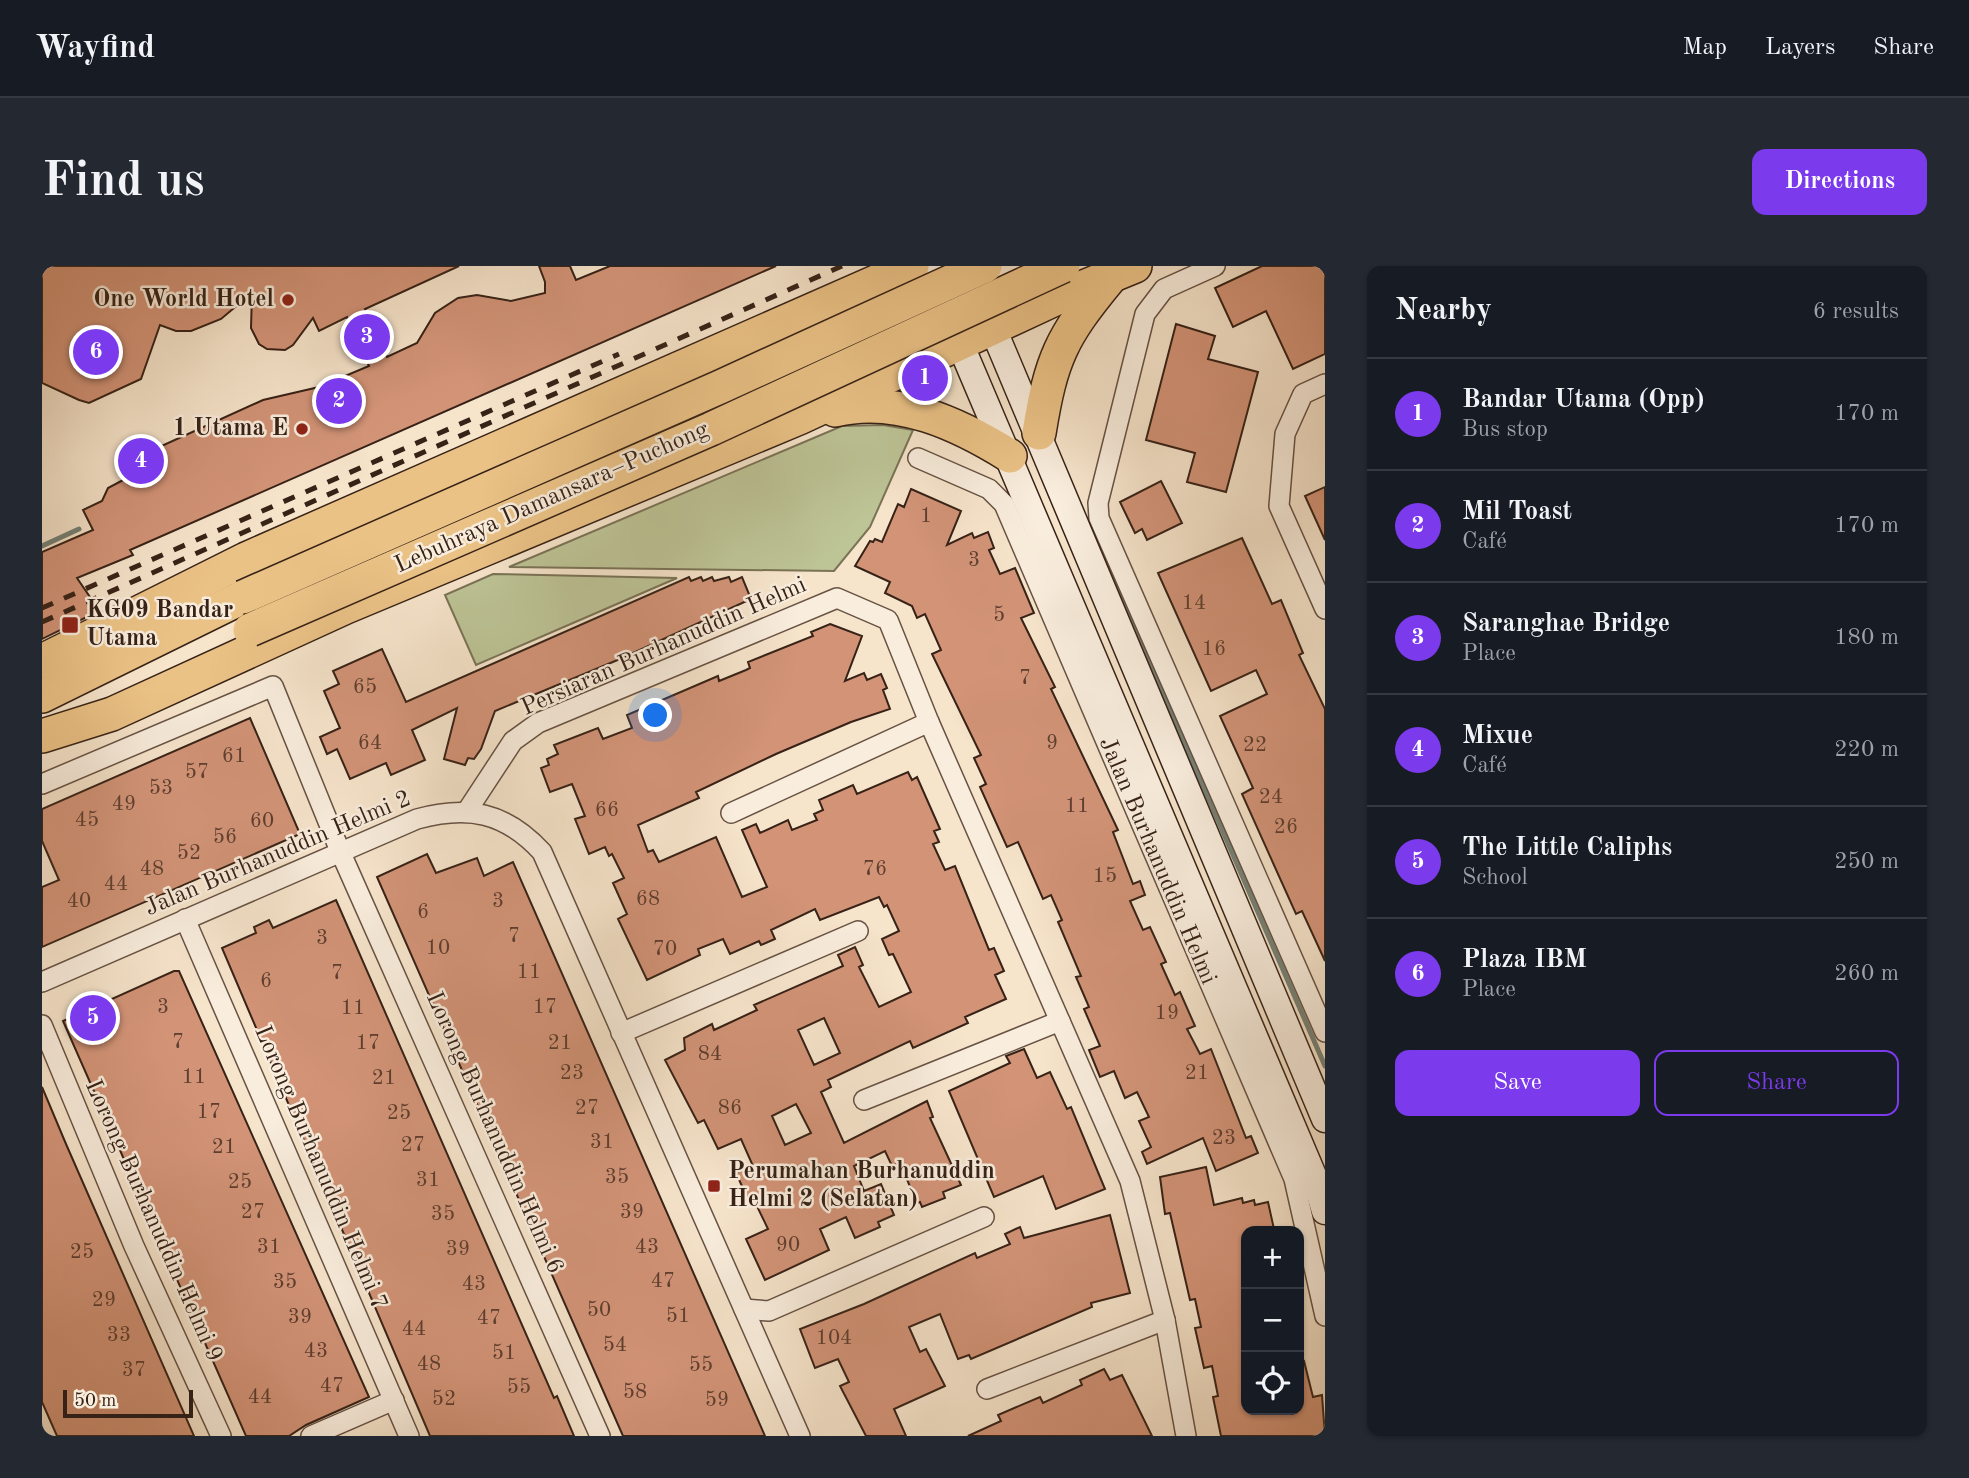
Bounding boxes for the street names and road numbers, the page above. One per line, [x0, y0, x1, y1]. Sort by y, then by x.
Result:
street label: Lebuhraya Damansara–Puchong [391, 418, 713, 578]
street label: Persiaran Burhanuddin Helmi [518, 573, 810, 721]
street label: Jalan Burhanuddin Helmi [1094, 734, 1220, 988]
street label: Jalan Burhanuddin Helmi 2 [141, 787, 415, 921]
street label: Lorong Burhanuddin Helmi 6 [421, 988, 567, 1278]
street label: Lorong Burhanuddin Helmi 7 [249, 1022, 391, 1314]
street label: Lorong Burhanuddin Helmi 9 [80, 1076, 226, 1366]

